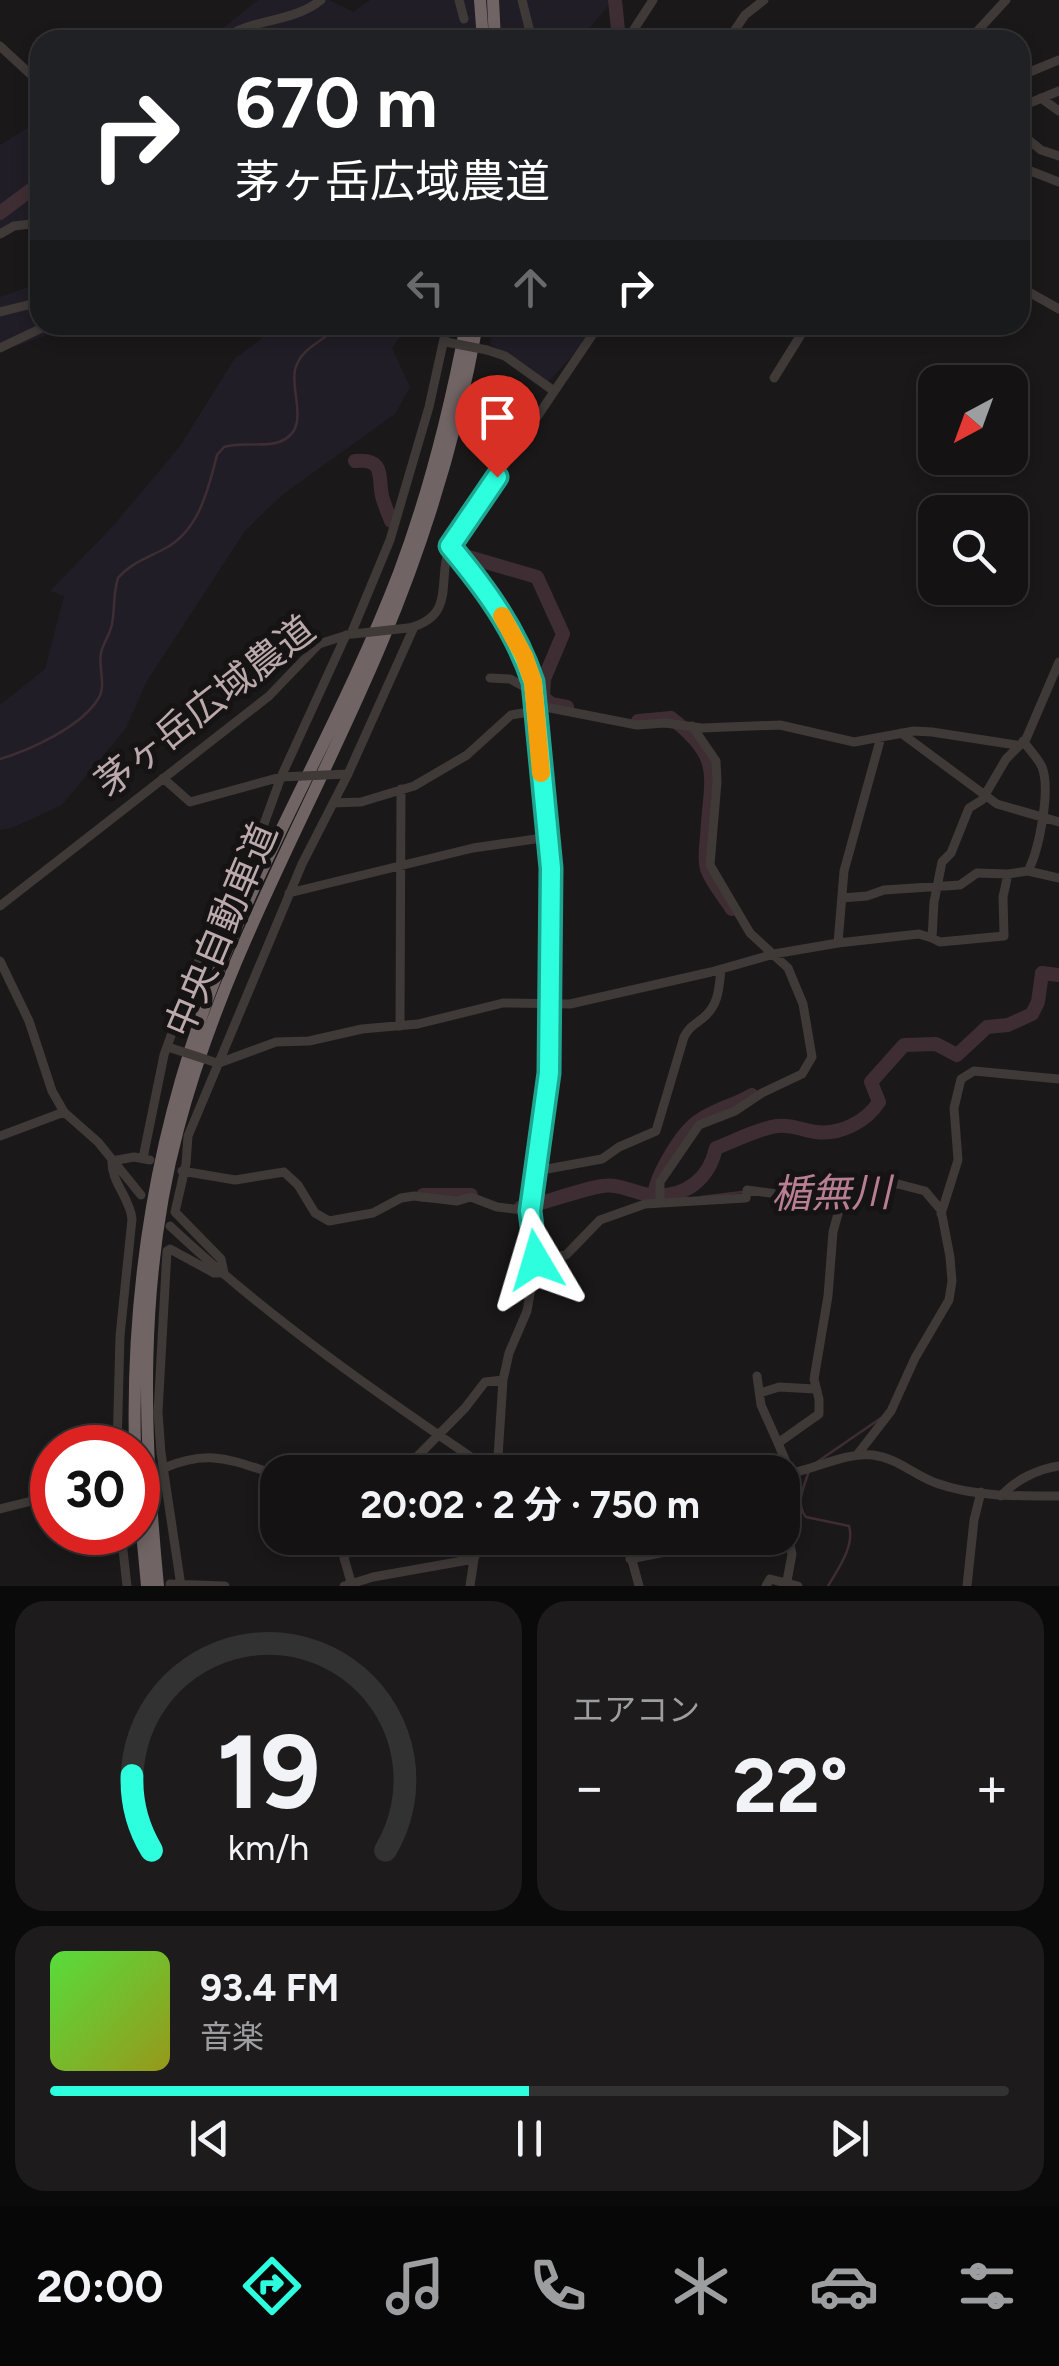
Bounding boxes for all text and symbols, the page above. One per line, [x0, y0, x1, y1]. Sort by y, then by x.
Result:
text: 670 m [235, 60, 438, 145]
icon: right [70, 70, 200, 200]
text: 茅ヶ岳広域農道 [235, 154, 550, 208]
icon: left [398, 260, 453, 315]
icon: ahead [503, 260, 558, 315]
icon: right [608, 260, 663, 315]
north arrow [918, 365, 1028, 475]
map controls [918, 365, 1028, 605]
pin [455, 375, 540, 478]
icon: arrive [470, 390, 525, 445]
button: search [918, 495, 1028, 605]
street label: 茅ヶ岳広域農道 [86, 606, 324, 806]
street label: 中央自動車道 [155, 816, 287, 1044]
water label: 楯無川 [771, 1168, 895, 1218]
position arrow [484, 1208, 588, 1312]
speed limit sign: 30 [30, 1425, 160, 1555]
text: 20:02 · 2 分 · 750 m [360, 1482, 700, 1528]
text: エアコン [572, 1691, 700, 1729]
text: 19 [216, 1709, 321, 1834]
text: 22° [733, 1741, 848, 1831]
text: − [572, 1754, 606, 1820]
text: + [975, 1754, 1009, 1820]
text: km/h [228, 1826, 309, 1869]
text: 93.4 FM [200, 1965, 339, 2011]
text: 音楽 [200, 2018, 264, 2056]
icon: previous [182, 2111, 237, 2166]
icon: pause [502, 2111, 557, 2166]
icon: next [822, 2111, 877, 2166]
icon: directions [237, 2251, 307, 2321]
icon: music [380, 2251, 450, 2321]
icon: phone [523, 2251, 593, 2321]
icon: climate [666, 2251, 736, 2321]
icon: car [809, 2251, 879, 2321]
icon: filters [952, 2251, 1022, 2321]
text: 20:00 [37, 2259, 164, 2313]

